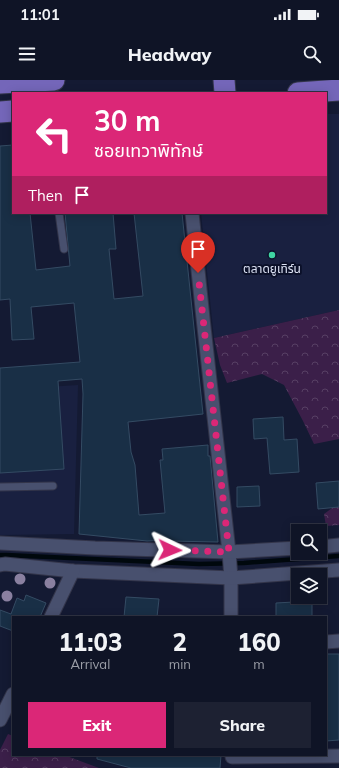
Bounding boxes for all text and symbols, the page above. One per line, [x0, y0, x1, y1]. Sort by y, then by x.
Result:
text: 11:01 [20, 5, 60, 24]
icon: menu [16, 43, 38, 65]
text: Headway [128, 43, 211, 66]
icon: search [301, 43, 323, 65]
text: 30 m [94, 103, 160, 138]
icon: left [28, 108, 80, 160]
text: ซอยเทวาพิทักษ์ [94, 139, 203, 162]
icon: arrive [71, 184, 93, 206]
text: Then [28, 186, 63, 205]
pin [181, 232, 215, 273]
icon: arrive [187, 238, 209, 260]
marker: ตลาดยูเทิร์น [267, 250, 277, 260]
place label: ตลาดยูเทิร์น [243, 261, 301, 276]
map controls [291, 524, 327, 604]
button: search [291, 524, 327, 560]
position arrow [149, 529, 191, 571]
button: layers [291, 568, 327, 604]
text: 11:03 [58, 627, 122, 657]
text: 2 [173, 627, 187, 657]
text: 160 [237, 627, 281, 657]
text: Arrival [70, 656, 110, 672]
text: min [169, 656, 191, 672]
text: m [253, 656, 265, 672]
button: Exit [28, 702, 166, 748]
button: Share [174, 702, 311, 748]

